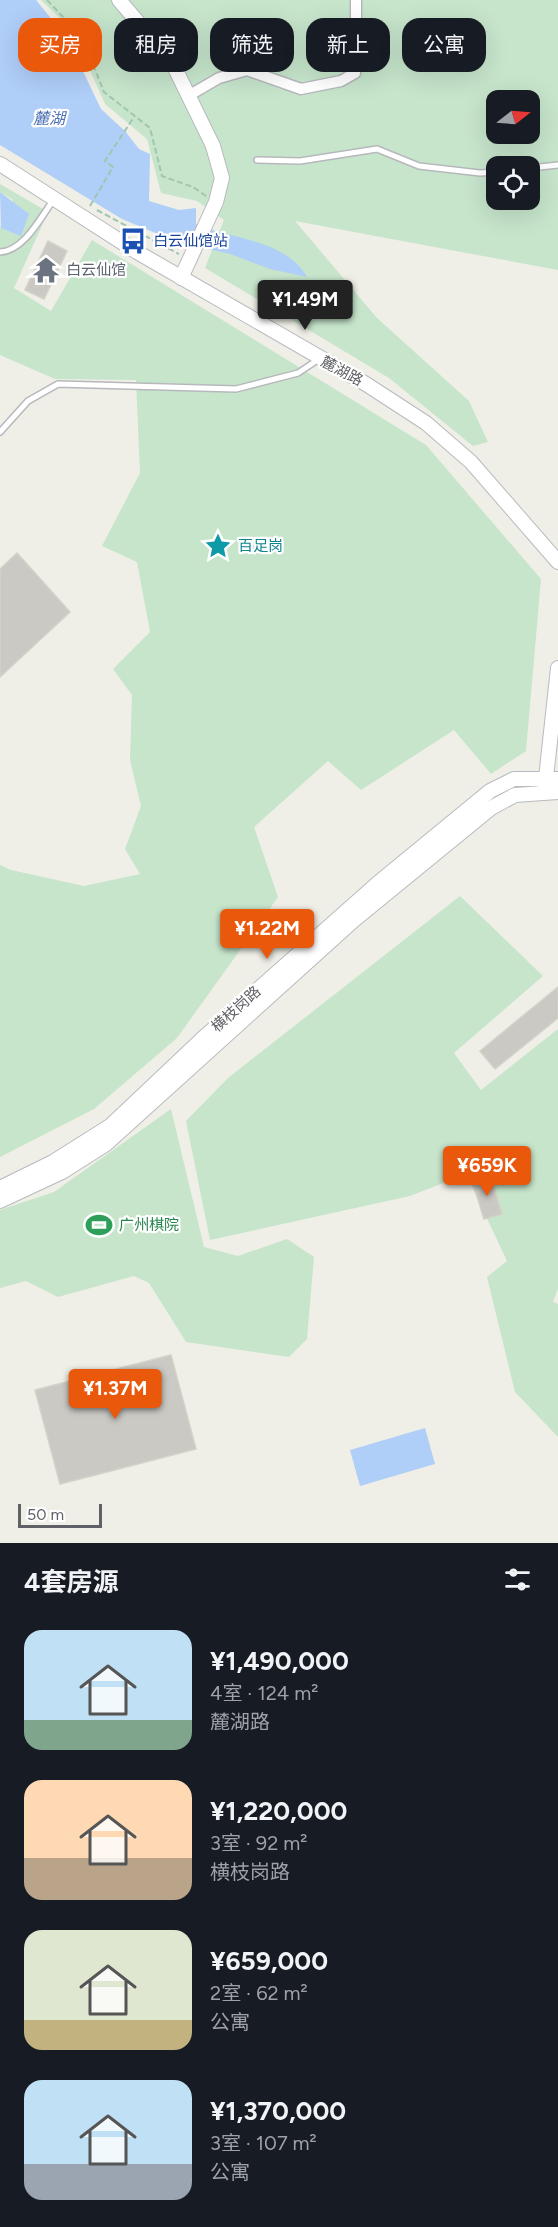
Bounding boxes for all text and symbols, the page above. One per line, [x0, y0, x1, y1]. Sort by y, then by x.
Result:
chip: 买房 [18, 18, 102, 72]
chip: 租房 [114, 18, 198, 72]
chip: 筛选 [210, 18, 294, 72]
chip: 新上 [306, 18, 390, 72]
chip: 公寓 [402, 18, 486, 72]
north arrow [486, 90, 540, 144]
map controls [486, 90, 540, 210]
water label: 麓湖 [33, 109, 68, 128]
button: locate [486, 156, 540, 210]
bus stop icon: 白云仙馆站 [118, 226, 148, 256]
place label: 白云仙馆站 [153, 232, 228, 250]
temple icon: 白云仙馆 [31, 255, 61, 285]
place label: 白云仙馆 [66, 261, 126, 279]
pin: ¥1.49M [256, 280, 354, 331]
text: ¥1.49M [272, 287, 338, 311]
street label: 麓湖路 [318, 352, 366, 390]
place icon: 百足岗 [203, 531, 233, 561]
place label: 百足岗 [238, 537, 283, 555]
pin: ¥1.22M [218, 909, 316, 960]
text: ¥1.22M [234, 916, 300, 940]
street label: 横枝岗路 [208, 982, 264, 1036]
pin: ¥659K [445, 1146, 529, 1197]
text: ¥659K [457, 1153, 517, 1177]
sports icon: 广州棋院 [84, 1210, 114, 1240]
place label: 广州棋院 [119, 1216, 179, 1234]
pin: ¥1.37M [66, 1369, 164, 1420]
text: ¥1.37M [83, 1376, 147, 1400]
scale bar [18, 1501, 102, 1528]
text: 50 m [27, 1505, 64, 1524]
icon: filters [501, 1563, 534, 1596]
text: 4套房源 [24, 1566, 118, 1598]
text: ¥1,490,000 [210, 1645, 349, 1677]
icon: home [72, 1654, 144, 1726]
text: 4室 · 124 m² [210, 1681, 318, 1705]
text: 麓湖路 [210, 1710, 270, 1734]
text: ¥1,220,000 [210, 1795, 347, 1827]
icon: home [72, 1804, 144, 1876]
text: 3室 · 92 m² [210, 1831, 308, 1855]
text: 横枝岗路 [210, 1860, 290, 1884]
text: ¥659,000 [210, 1945, 328, 1977]
icon: home [72, 1954, 144, 2026]
text: 2室 · 62 m² [210, 1981, 308, 2005]
text: 公寓 [210, 2010, 250, 2034]
text: ¥1,370,000 [210, 2095, 346, 2127]
icon: home [72, 2104, 144, 2176]
text: 3室 · 107 m² [210, 2131, 317, 2155]
text: 公寓 [210, 2160, 250, 2184]

